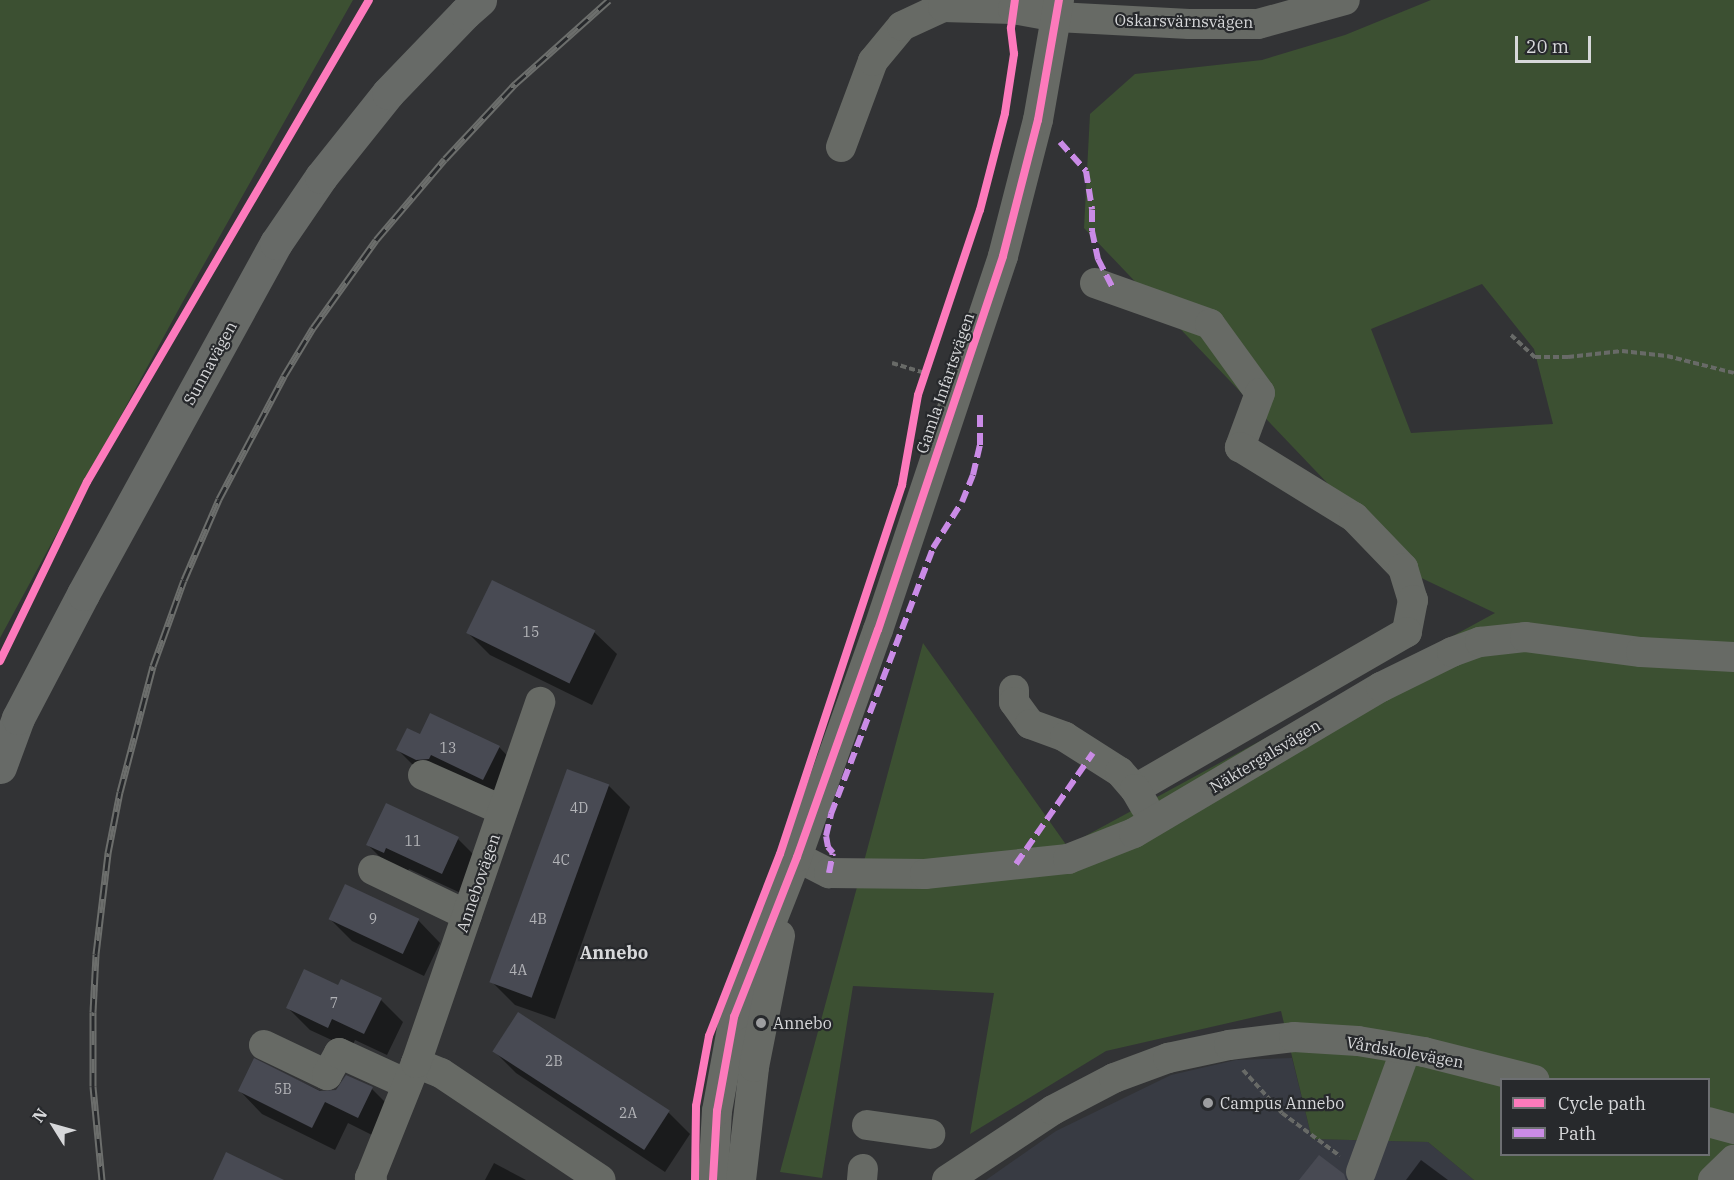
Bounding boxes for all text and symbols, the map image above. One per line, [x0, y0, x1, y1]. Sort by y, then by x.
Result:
street label: Oskarsvärnsvägen [1115, 10, 1253, 32]
scale bar [1518, 24, 1594, 62]
text: 20 m [1526, 35, 1569, 58]
street label: Gamla Infartsvägen [912, 310, 978, 456]
street label: Sunnavägen [179, 318, 241, 408]
house number: 15 [523, 624, 539, 640]
street label: Näktergalsvägen [1206, 715, 1324, 797]
house number: 13 [440, 740, 456, 756]
house number: 4D [570, 800, 588, 816]
street label: Annebovägen [452, 831, 504, 935]
house number: 11 [405, 833, 421, 849]
house number: 4C [552, 852, 570, 868]
house number: 9 [369, 911, 377, 927]
house number: 4B [529, 911, 547, 927]
district label: Annebo [580, 942, 648, 964]
house number: 4A [509, 962, 527, 978]
house number: 7 [330, 995, 338, 1011]
place label: Annebo [773, 1013, 832, 1033]
marker: Annebo [754, 1016, 768, 1030]
street label: Vårdskolevägen [1345, 1032, 1465, 1072]
house number: 2B [545, 1053, 563, 1069]
legend [1500, 1078, 1710, 1156]
house number: 5B [274, 1081, 292, 1097]
text: Cycle path [1558, 1092, 1646, 1115]
place label: Campus Annebo [1220, 1093, 1344, 1113]
north arrow [24, 1096, 84, 1156]
marker: Campus Annebo [1201, 1096, 1215, 1110]
text: N [28, 1104, 51, 1126]
house number: 2A [619, 1105, 637, 1121]
text: Path [1558, 1122, 1596, 1145]

